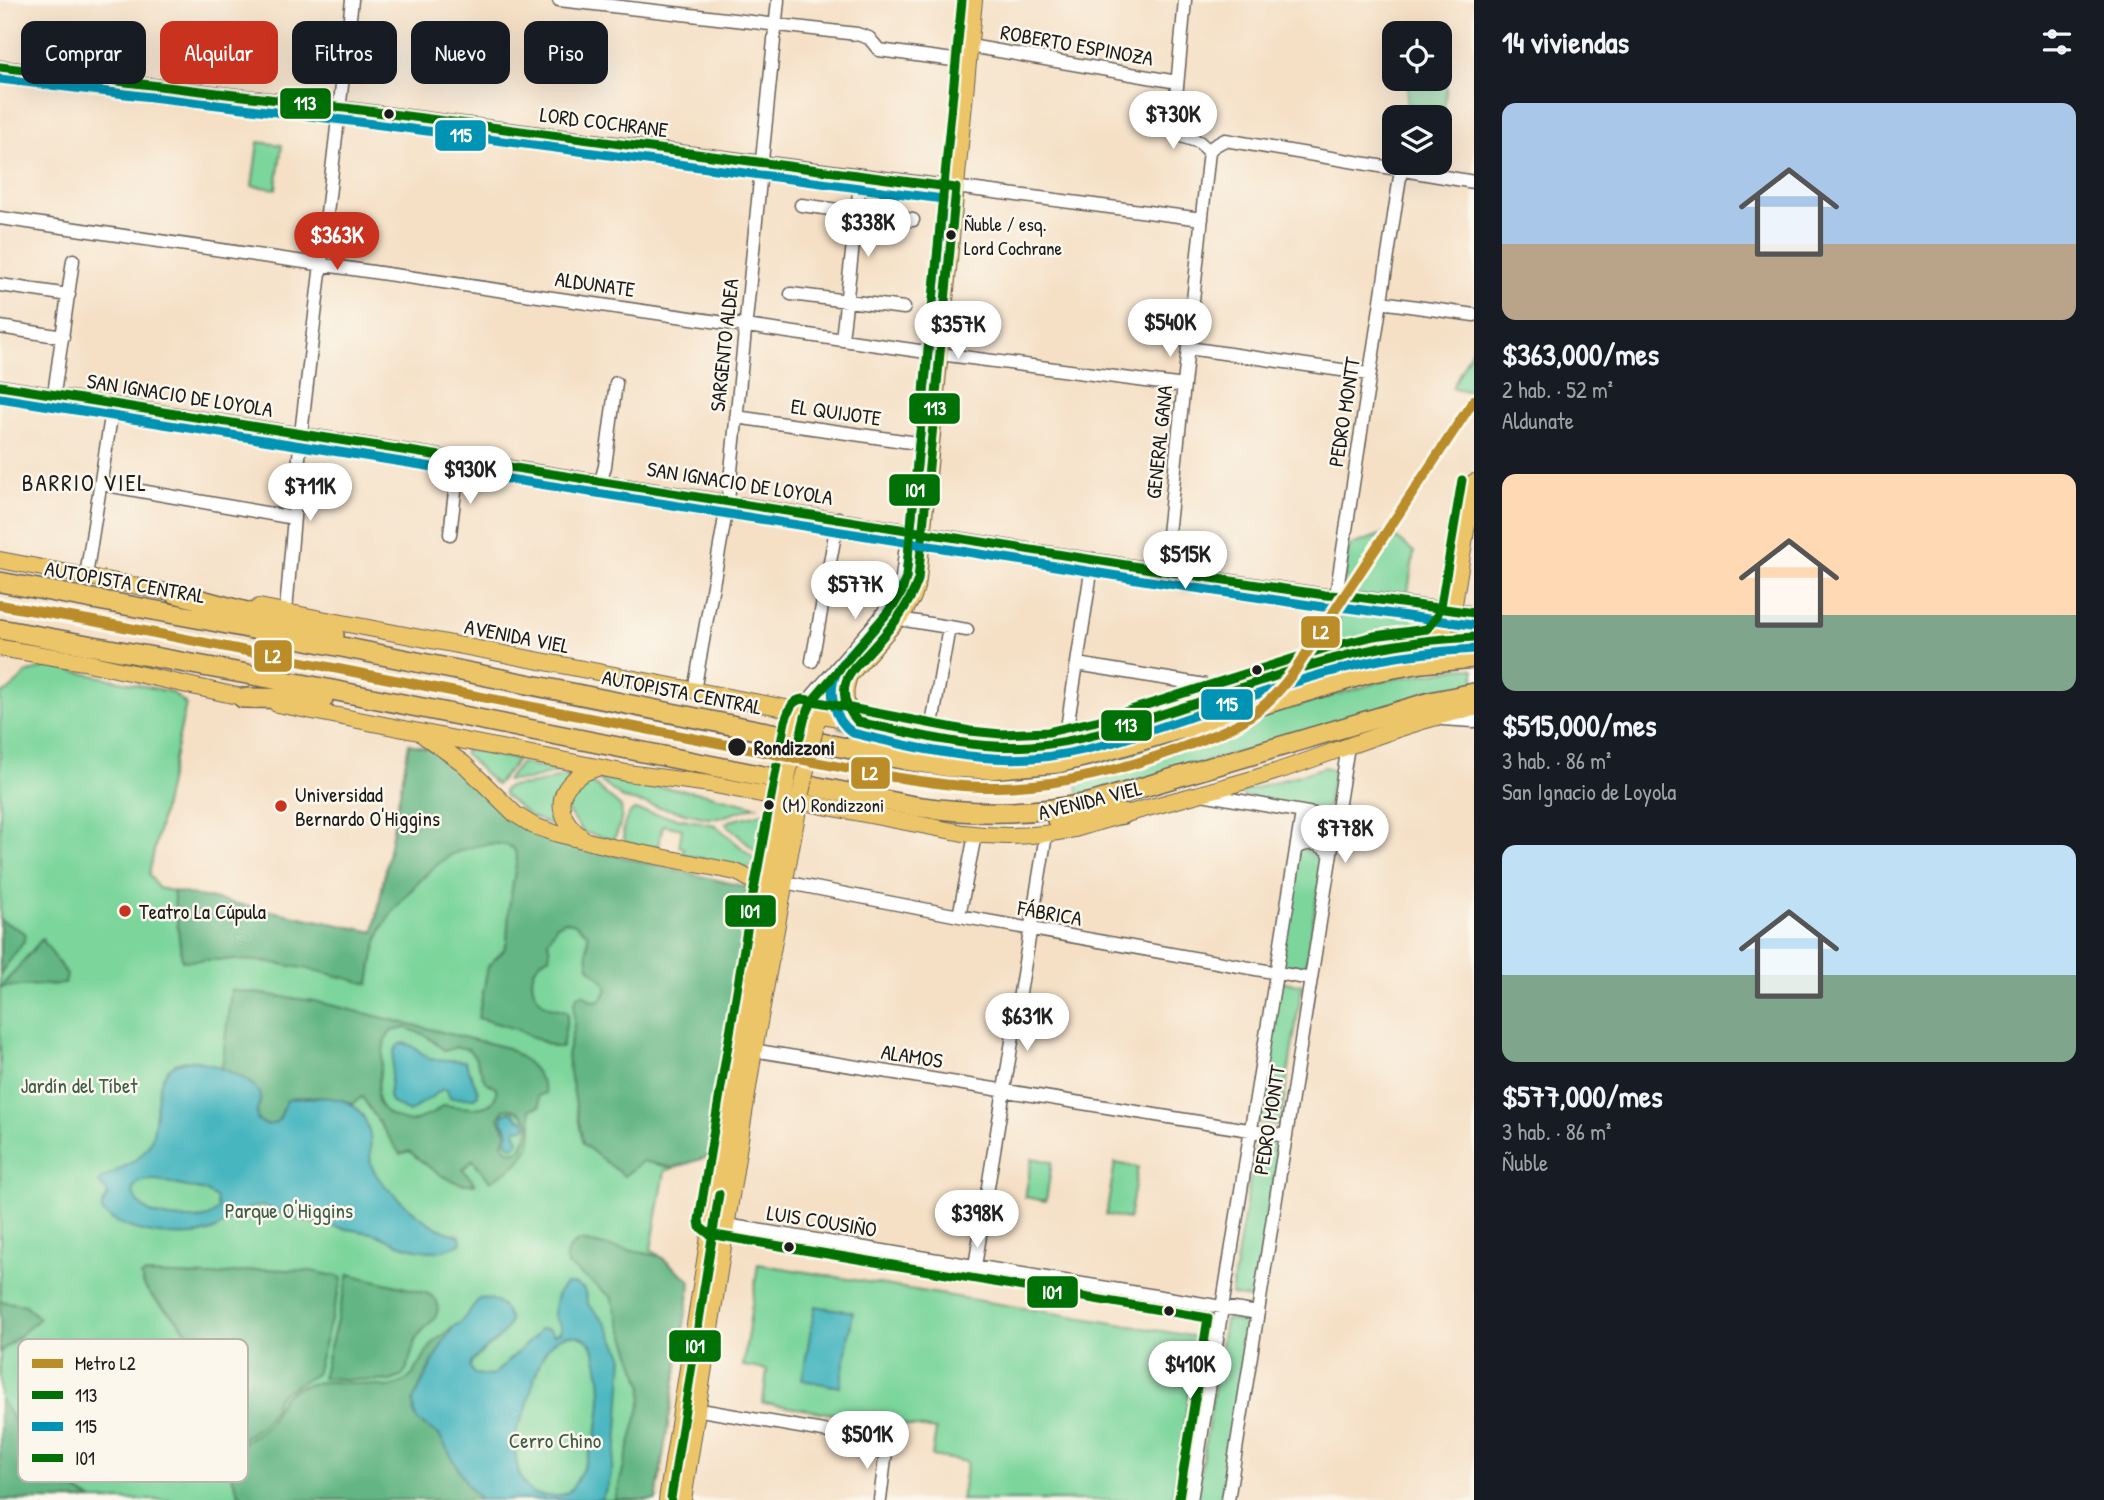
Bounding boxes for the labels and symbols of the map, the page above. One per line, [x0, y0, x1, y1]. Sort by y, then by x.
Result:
street label: ROBERTO ESPINOZA [998, 17, 1156, 73]
line badge: 113 [279, 87, 332, 120]
text: 113 [294, 90, 317, 116]
pin: $730K [1124, 92, 1222, 151]
street label: LORD COCHRANE [538, 100, 670, 144]
unlabelled marker [382, 107, 396, 121]
line badge: 115 [434, 119, 487, 152]
text: 115 [450, 122, 473, 148]
pin: $338K [819, 200, 917, 259]
place label: Ñuble / esq. Lord Cochrane [964, 211, 1063, 261]
pin: $363K [288, 212, 386, 272]
marker: Ñuble / esq. Lord Cochrane [944, 228, 958, 242]
street label: ALDUNATE [553, 264, 637, 304]
street label: SARGENTO ALDEA [703, 277, 745, 413]
pin: $540K [1121, 300, 1219, 359]
pin: $357K [909, 302, 1007, 361]
street label: PEDRO MONTT [1321, 354, 1367, 469]
street label: SAN IGNACIO DE LOYOLA [85, 366, 275, 424]
street label: GENERAL GANA [1139, 384, 1179, 500]
street label: EL QUIJOTE [789, 391, 883, 433]
line badge: 113 [908, 392, 961, 425]
text: 113 [924, 395, 947, 421]
pin: $930K [421, 447, 519, 506]
street label: SAN IGNACIO DE LOYOLA [645, 454, 835, 512]
pin: $711K [261, 463, 359, 523]
district label: BARRIO VIEL [22, 467, 148, 498]
line badge: I01 [888, 473, 941, 507]
text: I01 [905, 477, 925, 503]
pin: $515K [1136, 532, 1234, 591]
street label: AUTOPISTA CENTRAL [43, 554, 208, 610]
pin: $577K [806, 562, 904, 621]
street label: AVENIDA VIEL [462, 612, 572, 660]
line badge: L2 [1300, 615, 1341, 649]
text: L2 [1313, 619, 1329, 645]
line badge: L2 [253, 639, 293, 673]
text: L2 [265, 643, 281, 669]
street label: AUTOPISTA CENTRAL [600, 662, 765, 722]
unlabelled marker [1250, 663, 1264, 677]
line badge: 115 [1200, 688, 1254, 721]
text: 115 [1216, 691, 1239, 717]
line badge: 113 [1100, 709, 1153, 742]
text: 113 [1115, 712, 1138, 738]
place label: Rondizzoni [754, 733, 835, 762]
marker: Rondizzoni [726, 736, 748, 758]
line badge: L2 [850, 756, 891, 790]
text: L2 [862, 760, 878, 786]
street label: AVENIDA VIEL [1035, 773, 1145, 827]
place label: Universidad Bernardo O'Higgins [295, 780, 440, 833]
place label: (M) Rondizzoni [782, 792, 884, 818]
marker: Universidad Bernardo O'Higgins [273, 798, 289, 814]
marker: (M) Rondizzoni [762, 798, 776, 812]
pin: $778K [1296, 806, 1394, 865]
street label: FÁBRICA [1014, 893, 1085, 933]
line badge: I01 [724, 894, 777, 928]
place label: Teatro La Cúpula [139, 897, 266, 926]
text: I01 [740, 898, 760, 924]
marker: Teatro La Cúpula [117, 903, 133, 919]
pin: $631K [978, 993, 1076, 1053]
street label: ALAMOS [879, 1037, 945, 1075]
street label: PEDRO MONTT [1246, 1062, 1292, 1177]
park label: Jardín del Tíbet [20, 1071, 138, 1100]
pin: $398K [928, 1190, 1026, 1250]
park label: Parque O'Higgins [225, 1196, 353, 1225]
street label: LUIS COUSIÑO [765, 1198, 879, 1244]
unlabelled marker [782, 1240, 796, 1254]
line badge: I01 [1026, 1275, 1079, 1309]
text: I01 [1042, 1279, 1062, 1305]
unlabelled marker [1162, 1304, 1176, 1318]
line badge: I01 [668, 1329, 722, 1363]
text: I01 [685, 1333, 705, 1359]
legend [18, 1339, 248, 1482]
pin: $410K [1141, 1342, 1239, 1401]
text: Metro L2 [75, 1350, 136, 1376]
text: 113 [75, 1382, 97, 1408]
pin: $501K [818, 1412, 916, 1471]
text: 115 [75, 1413, 97, 1439]
park label: Cerro Chino [509, 1426, 601, 1455]
text: I01 [75, 1445, 95, 1471]

